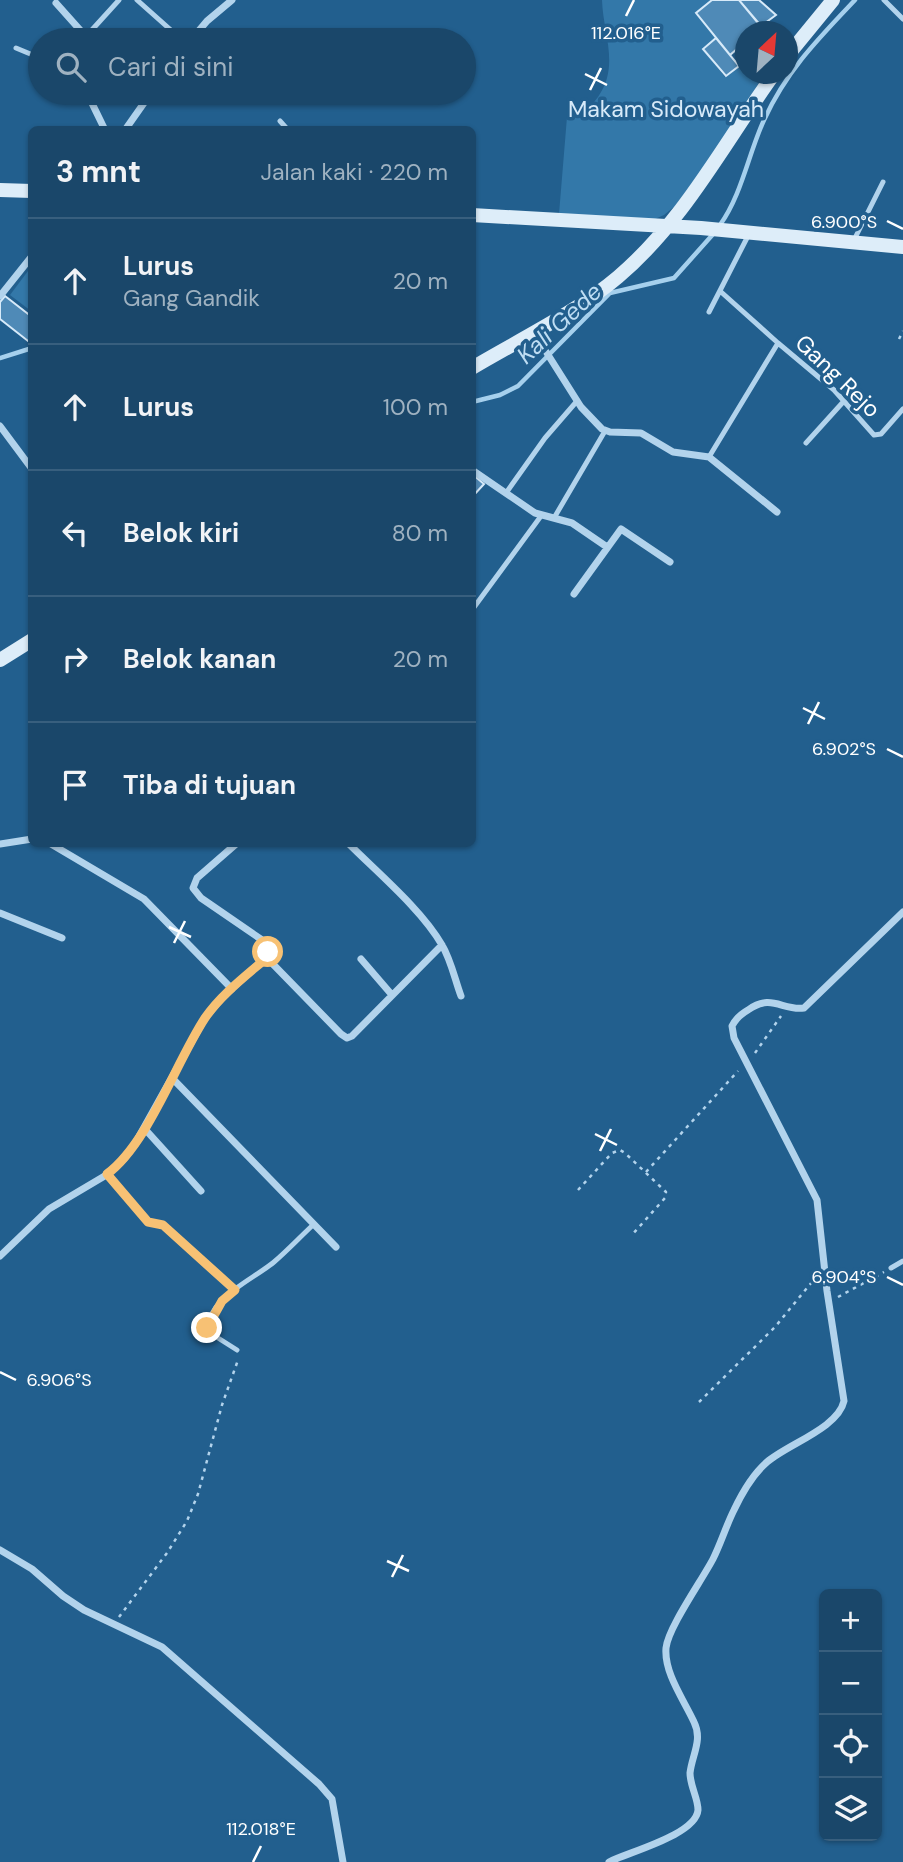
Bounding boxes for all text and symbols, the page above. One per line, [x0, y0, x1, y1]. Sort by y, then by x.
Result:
text: 112.016°E [591, 21, 661, 45]
north arrow [735, 21, 798, 84]
search box [28, 28, 476, 105]
icon: search [52, 48, 90, 86]
text: Cari di sini [108, 50, 233, 84]
park label: Makam Sidowayah [568, 94, 764, 124]
text: 3 mnt [56, 152, 141, 191]
text: Jalan kaki · 220 m [260, 157, 448, 187]
text: 6.900°S [811, 210, 877, 234]
text: Lurus [123, 249, 194, 283]
icon: ahead [56, 262, 94, 300]
text: 20 m [393, 266, 448, 296]
water label: Kali Gede [510, 276, 608, 370]
text: Gang Gandik [123, 283, 260, 313]
street label: Gang Rejo [789, 328, 887, 424]
icon: ahead [56, 388, 94, 426]
text: Lurus [123, 390, 194, 424]
text: 100 m [383, 392, 448, 422]
icon: left [56, 514, 94, 552]
text: Belok kiri [123, 516, 239, 550]
text: 80 m [392, 518, 448, 548]
icon: right [56, 640, 94, 678]
text: Belok kanan [123, 642, 276, 676]
text: 20 m [393, 644, 448, 674]
text: 6.902°S [812, 737, 876, 761]
icon: arrive [56, 766, 94, 804]
text: Tiba di tujuan [123, 768, 296, 802]
route start [252, 936, 283, 967]
text: 6.904°S [812, 1265, 876, 1289]
route end [191, 1312, 222, 1343]
text: 6.906°S [26, 1368, 92, 1392]
map controls [819, 1589, 882, 1841]
button: + [819, 1589, 882, 1652]
button: − [819, 1652, 882, 1715]
button: locate [819, 1715, 882, 1778]
button: layers [819, 1778, 882, 1841]
text: 112.018°E [226, 1817, 296, 1841]

